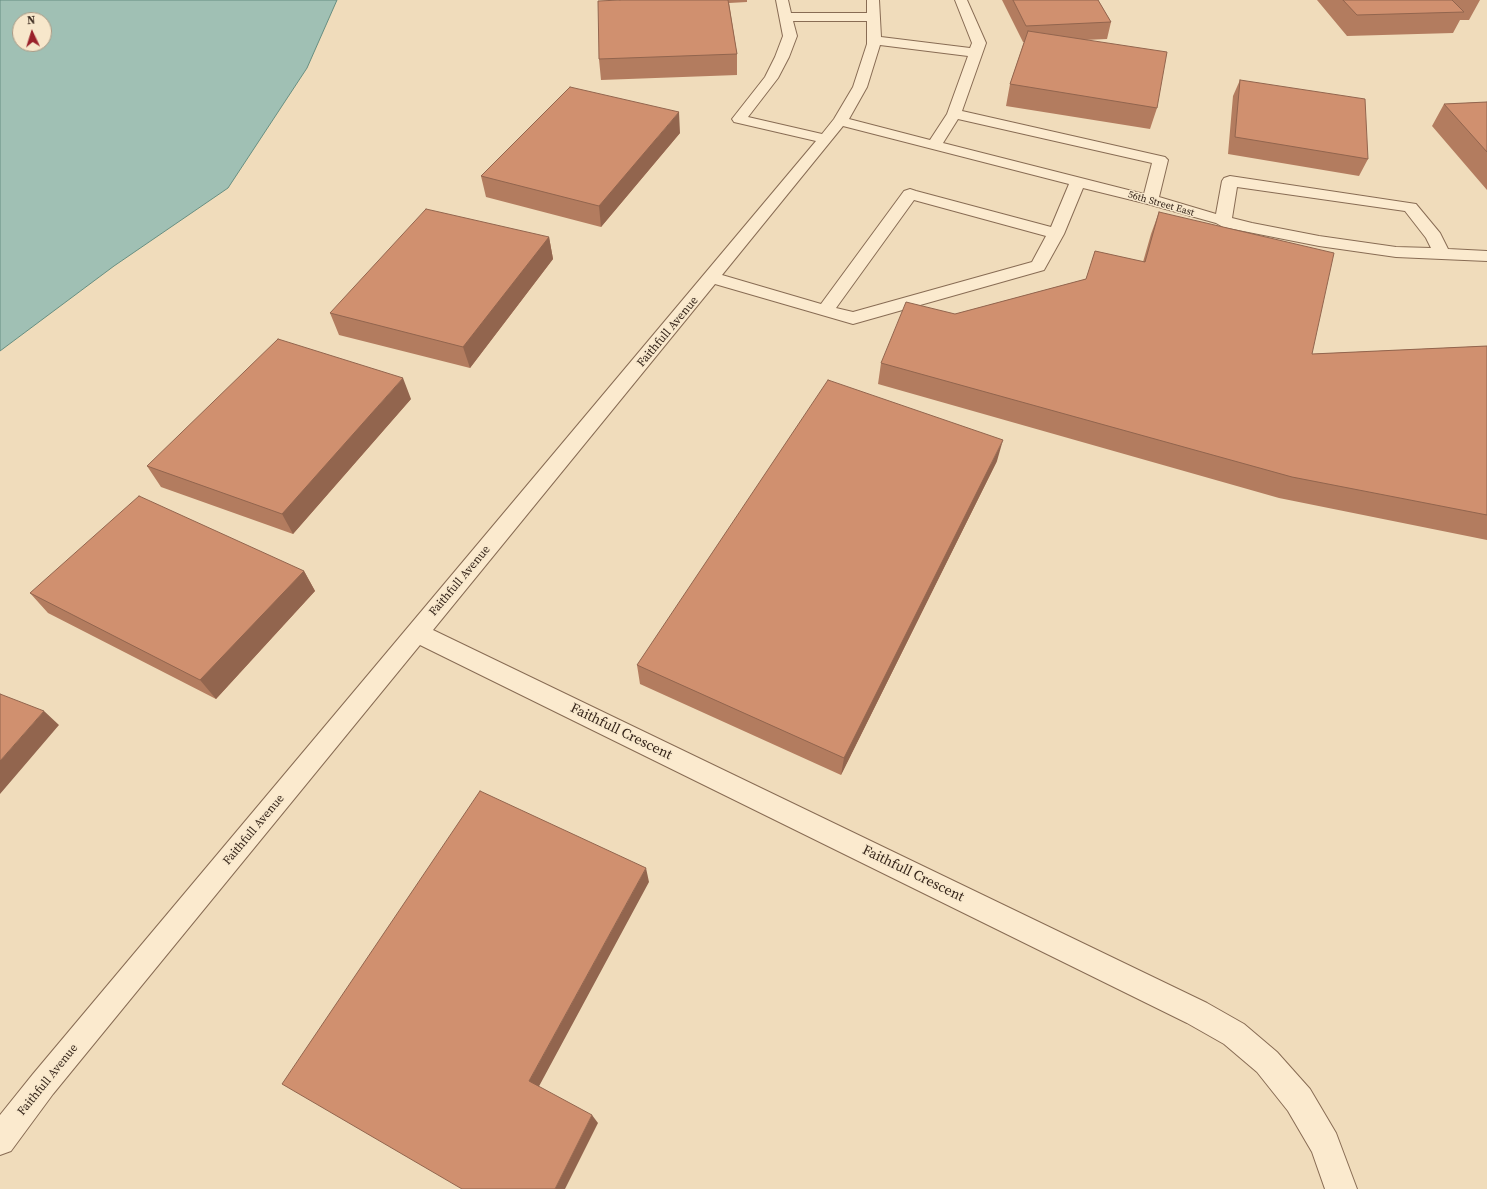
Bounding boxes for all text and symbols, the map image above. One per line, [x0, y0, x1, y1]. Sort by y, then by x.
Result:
north arrow [12, 12, 52, 52]
text: N [27, 13, 36, 28]
street label: 56th Street East [1126, 189, 1196, 219]
street label: Faithfull Avenue [634, 294, 702, 370]
street label: Faithfull Avenue [426, 543, 494, 619]
street label: Faithfull Crescent [567, 700, 675, 764]
street label: Faithfull Avenue [220, 792, 288, 868]
street label: Faithfull Crescent [859, 842, 967, 906]
street label: Faithfull Avenue [15, 1041, 81, 1119]

